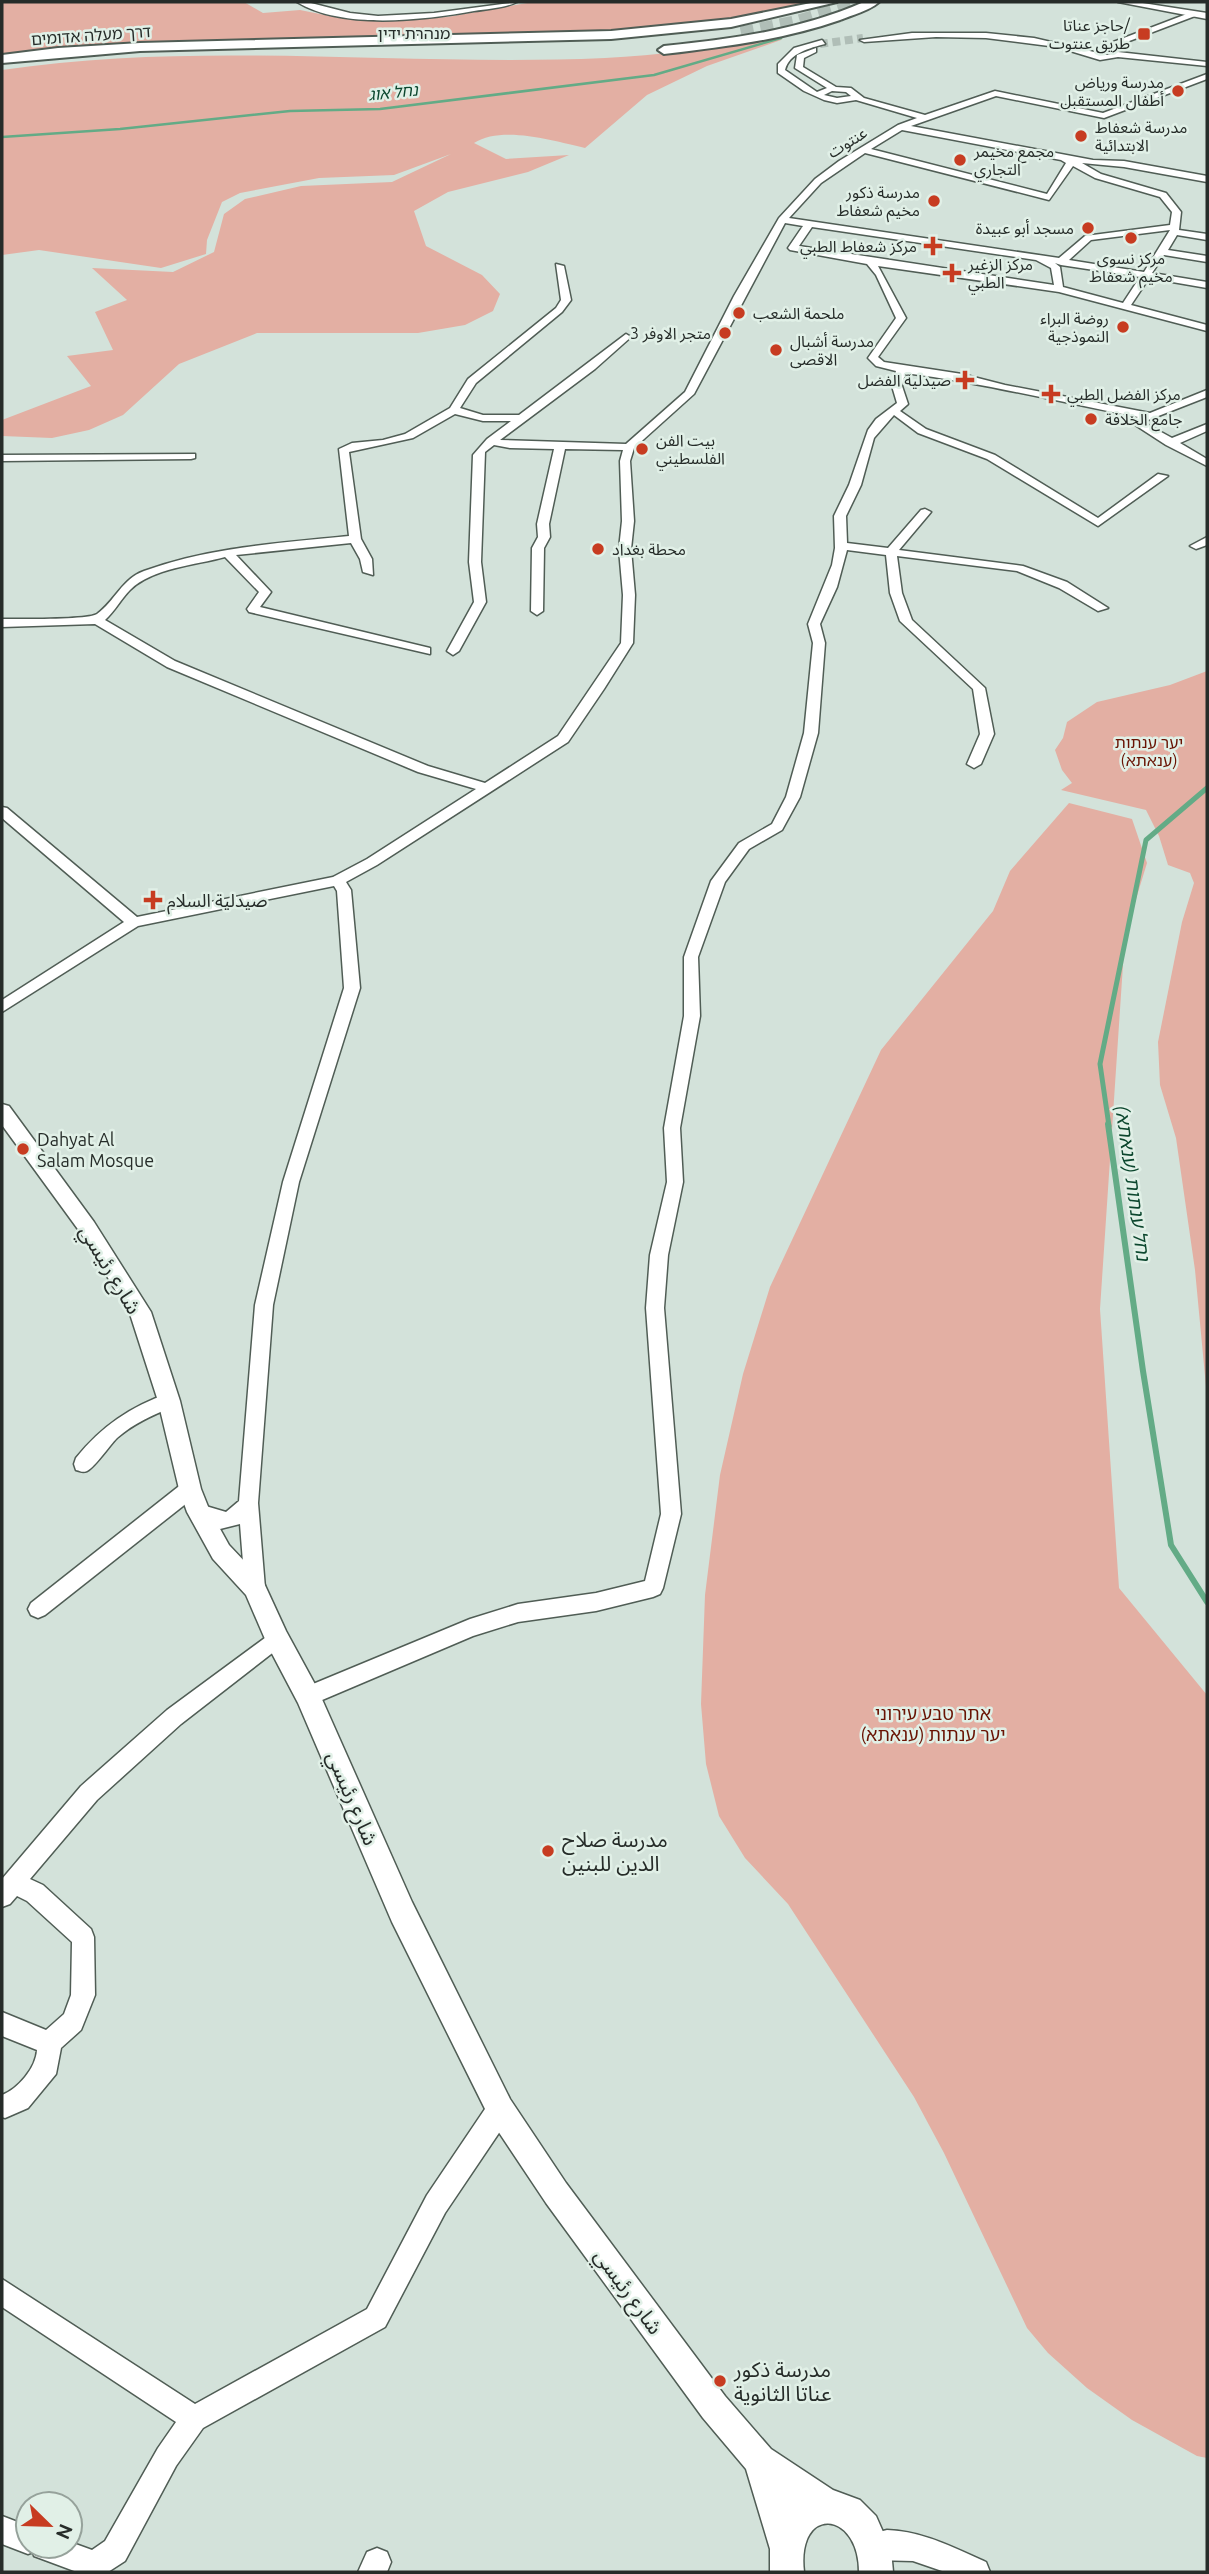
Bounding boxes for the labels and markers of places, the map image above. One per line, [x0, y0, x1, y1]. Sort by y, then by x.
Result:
place label: حاجز عناتا/ طريق عنتوت [1049, 16, 1131, 54]
marker: حاجز عناتا/ طريق عنتوت [1136, 26, 1152, 42]
place label: مدرسة ورياض أطفال المستقبل [1060, 73, 1164, 111]
marker: مدرسة ورياض أطفال المستقبل [1170, 83, 1186, 99]
place label: مدرسة شعفاط الابتدائية [1095, 118, 1187, 154]
marker: مدرسة شعفاط الابتدائية [1073, 128, 1089, 144]
place label: مجمع مخيمر التجاري [973, 142, 1054, 182]
marker: مجمع مخيمر التجاري [952, 152, 968, 168]
place label: مدرسة ذكور مخيم شعفاط [837, 183, 920, 223]
marker: مدرسة ذكور مخيم شعفاط [926, 193, 942, 209]
place label: مسجد أبو عبيدة [976, 219, 1074, 238]
marker: مسجد أبو عبيدة [1080, 220, 1096, 236]
marker: مركز نسوي مخيم شعفاط [1123, 230, 1139, 246]
marker: مركز شعفاط الطبي [923, 236, 943, 256]
place label: مركز شعفاط الطبي [800, 237, 917, 259]
place label: مركز نسوي مخيم شعفاط [1089, 249, 1173, 289]
place label: مركز الزغير الطبي [967, 255, 1033, 295]
marker: مركز الزغير الطبي [942, 263, 962, 283]
place label: ملحمة الشعب [753, 304, 844, 322]
marker: ملحمة الشعب [731, 305, 747, 321]
place label: روضة البراء النموذجية [1040, 309, 1109, 346]
marker: روضة البراء النموذجية [1115, 319, 1131, 335]
place label: متجر الاوفر 3 [630, 324, 711, 343]
marker: متجر الاوفر 3 [717, 325, 733, 341]
place label: مدرسة أشبال الاقصى [790, 332, 874, 369]
marker: مدرسة أشبال الاقصى [768, 342, 784, 358]
place label: صيدلية الفضل [858, 371, 951, 390]
marker: صيدلية الفضل [957, 372, 973, 388]
marker: مركز الفضل الطبي [1041, 384, 1061, 404]
place label: مركز الفضل الطبي [1067, 385, 1181, 407]
place label: جامع الخلافة [1105, 410, 1182, 432]
marker: جامع الخلافة [1083, 411, 1099, 427]
place label: بيت الفن الفلسطيني [656, 431, 725, 471]
marker: بيت الفن الفلسطيني [634, 441, 650, 457]
place label: محطة بغداد [612, 540, 686, 558]
marker: محطة بغداد [590, 541, 606, 557]
place label: صيدلية السلام [167, 890, 268, 915]
marker: صيدلية السلام [145, 892, 161, 908]
place label: Dahyat Al Salam Mosque [37, 1129, 154, 1170]
marker: Dahyat Al Salam Mosque [15, 1141, 31, 1157]
place label: مدرسة صلاح الدين للبنين [562, 1827, 668, 1876]
marker: مدرسة صلاح الدين للبنين [540, 1843, 556, 1859]
place label: مدرسة ذكور عناتا الثانوية [733, 2357, 832, 2406]
marker: مدرسة ذكور عناتا الثانوية [712, 2373, 728, 2389]

